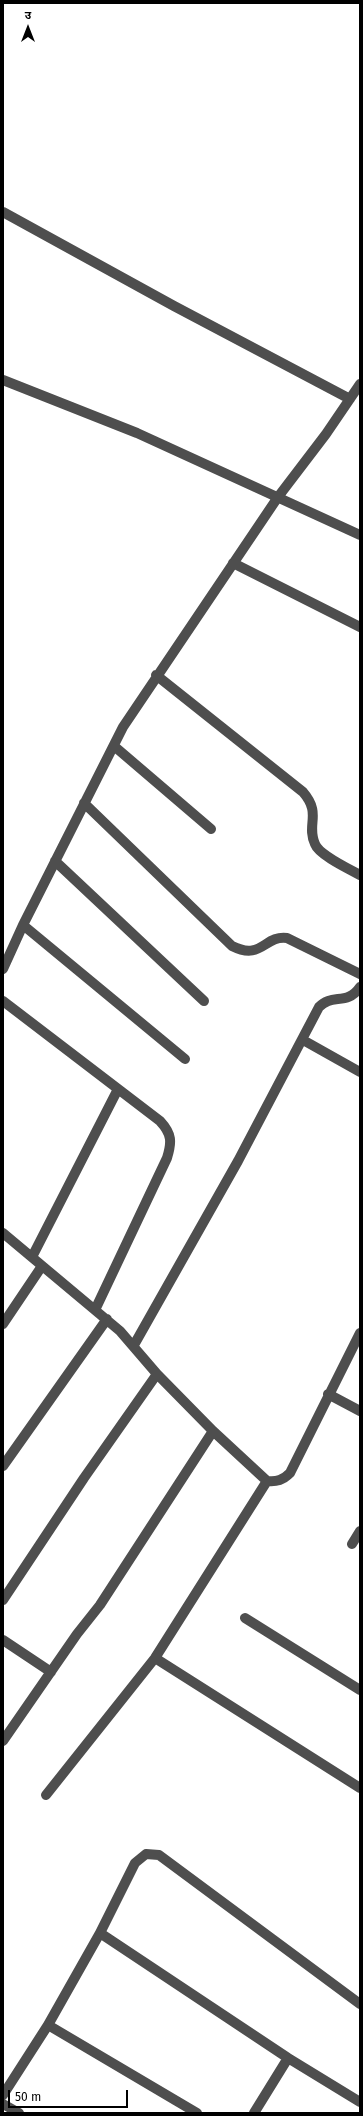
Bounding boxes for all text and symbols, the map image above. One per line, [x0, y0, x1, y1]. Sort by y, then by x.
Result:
north arrow [8, 8, 48, 48]
text: उ [25, 9, 31, 22]
scale bar [10, 2082, 130, 2108]
text: 50 m [15, 2090, 41, 2104]

